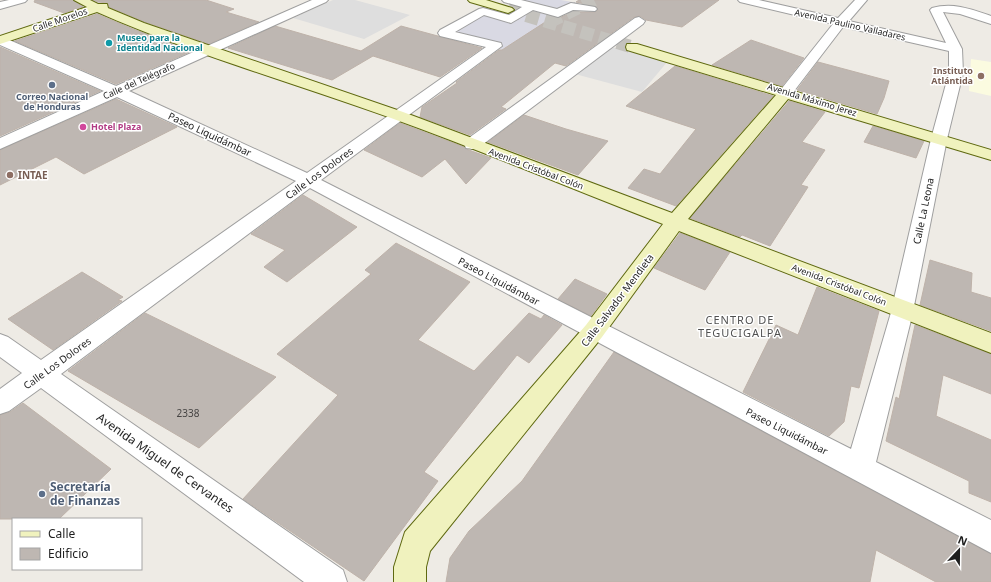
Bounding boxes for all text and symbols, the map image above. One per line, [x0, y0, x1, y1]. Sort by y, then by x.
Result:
street label: Calle Morelos [31, 4, 89, 35]
street label: Avenida Paulino Valladares [793, 5, 907, 44]
place label: Museo para la Identidad Nacional [117, 31, 203, 54]
marker: Museo para la Identidad Nacional [104, 38, 114, 48]
street label: Calle del Telégrafo [101, 59, 177, 102]
place label: Instituto Atlántida [931, 64, 973, 87]
marker: Instituto Atlántida [976, 71, 986, 81]
marker: Correo Nacional de Honduras [47, 80, 57, 90]
street label: Avenida Máximo Jerez [766, 80, 859, 119]
place label: Correo Nacional de Honduras [16, 90, 88, 113]
street label: Paseo Liquidámbar [166, 109, 254, 159]
place label: Hotel Plaza [91, 120, 141, 133]
marker: Hotel Plaza [78, 122, 88, 132]
street label: Calle Los Dolores [282, 144, 356, 202]
street label: Avenida Cristóbal Colón [487, 144, 585, 193]
place label: INTAE [18, 168, 48, 182]
marker: INTAE [5, 170, 15, 180]
street label: Calle La Leona [909, 177, 937, 245]
street label: Calle Salvador Mendieta [577, 251, 657, 349]
street label: Paseo Liquidámbar [456, 254, 542, 308]
street label: Avenida Cristóbal Colón [790, 260, 888, 309]
district label: CENTRO DE TEGUCIGALPA [698, 312, 782, 340]
street label: Calle Los Dolores [20, 334, 94, 392]
street label: Paseo Liquidámbar [744, 404, 830, 458]
house number: 2338 [177, 406, 200, 420]
street label: Avenida Miguel de Cervantes [93, 409, 237, 517]
place label: Secretaría de Finanzas [50, 478, 120, 509]
marker: Secretaría de Finanzas [37, 489, 47, 499]
legend [12, 518, 142, 570]
text: Calle [48, 525, 76, 542]
north arrow [939, 530, 979, 570]
text: N [956, 532, 970, 549]
text: Edificio [48, 545, 89, 562]

